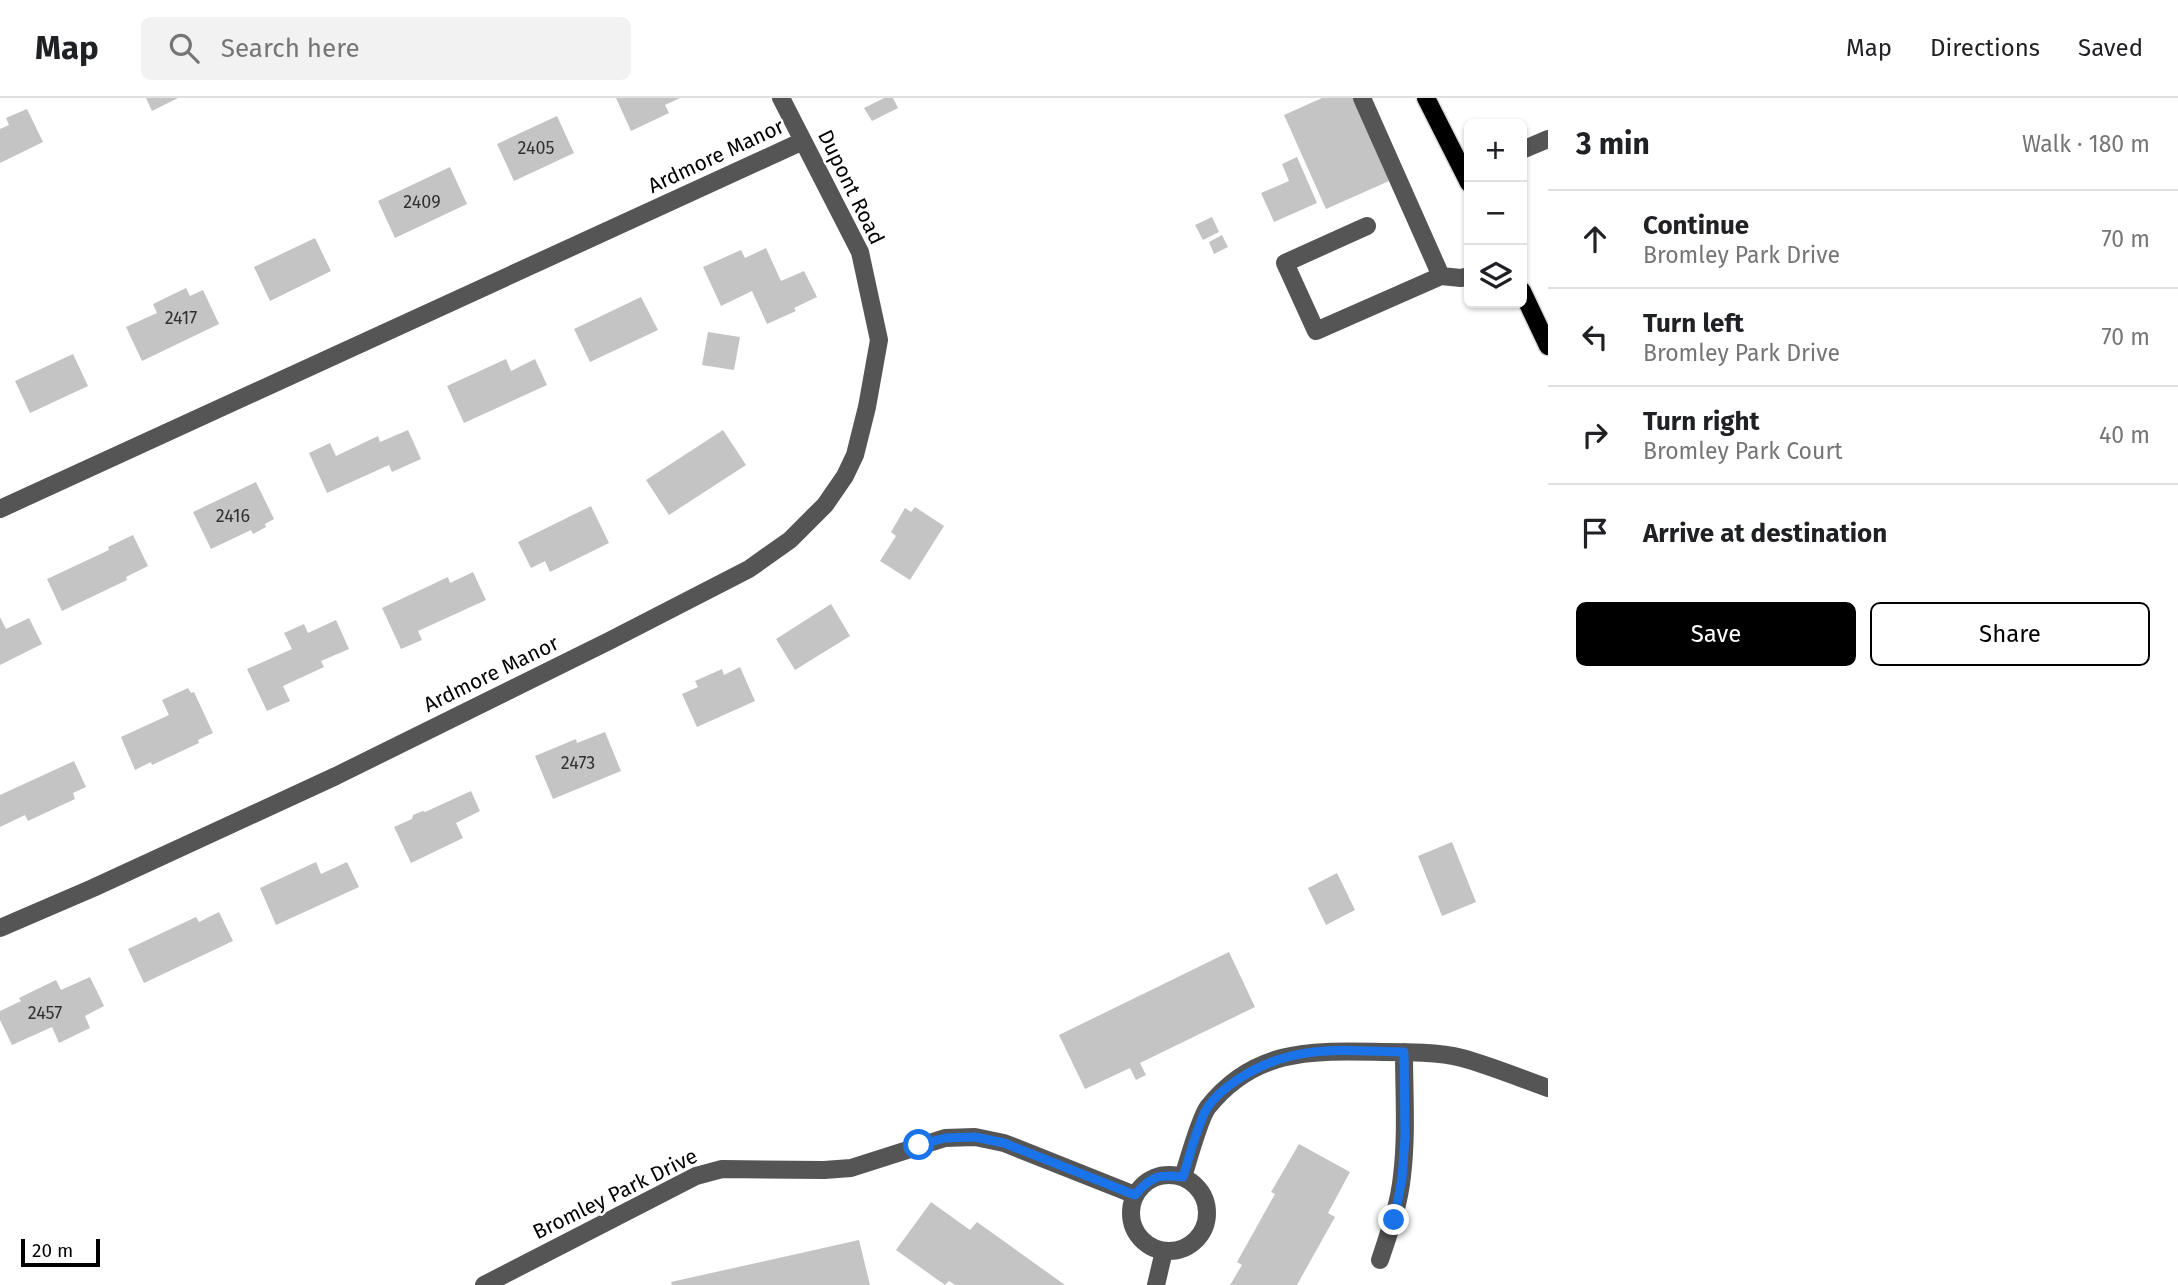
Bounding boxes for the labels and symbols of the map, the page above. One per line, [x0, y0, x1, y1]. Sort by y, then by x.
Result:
street label: Ardmore Manor [644, 113, 788, 199]
street label: Dupont Road [812, 125, 890, 249]
house number: 2405 [517, 137, 555, 159]
house number: 2409 [403, 191, 441, 213]
house number: 2417 [165, 307, 197, 329]
house number: 2416 [216, 505, 250, 527]
street label: Ardmore Manor [419, 630, 563, 718]
house number: 2473 [561, 752, 595, 774]
house number: 2457 [28, 1002, 62, 1024]
route start [903, 1129, 934, 1160]
street label: Bromley Park Drive [528, 1143, 702, 1245]
route end [1378, 1204, 1409, 1235]
scale bar [21, 1236, 100, 1268]

